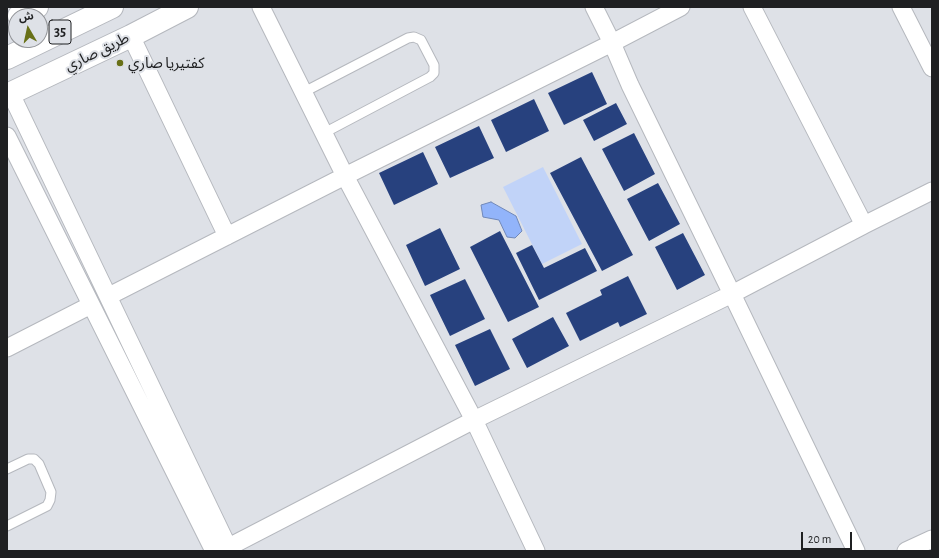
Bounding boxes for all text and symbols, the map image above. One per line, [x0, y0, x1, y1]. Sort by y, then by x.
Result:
north arrow [8, 8, 48, 48]
text: ش [18, 10, 34, 23]
road number: 35 [49, 20, 71, 44]
street label: طريق صاري [62, 29, 132, 75]
place label: كفتيريا صاري [128, 54, 204, 72]
marker: كفتيريا صاري [115, 58, 125, 68]
scale bar [803, 524, 854, 550]
text: 20 m [808, 533, 831, 545]

